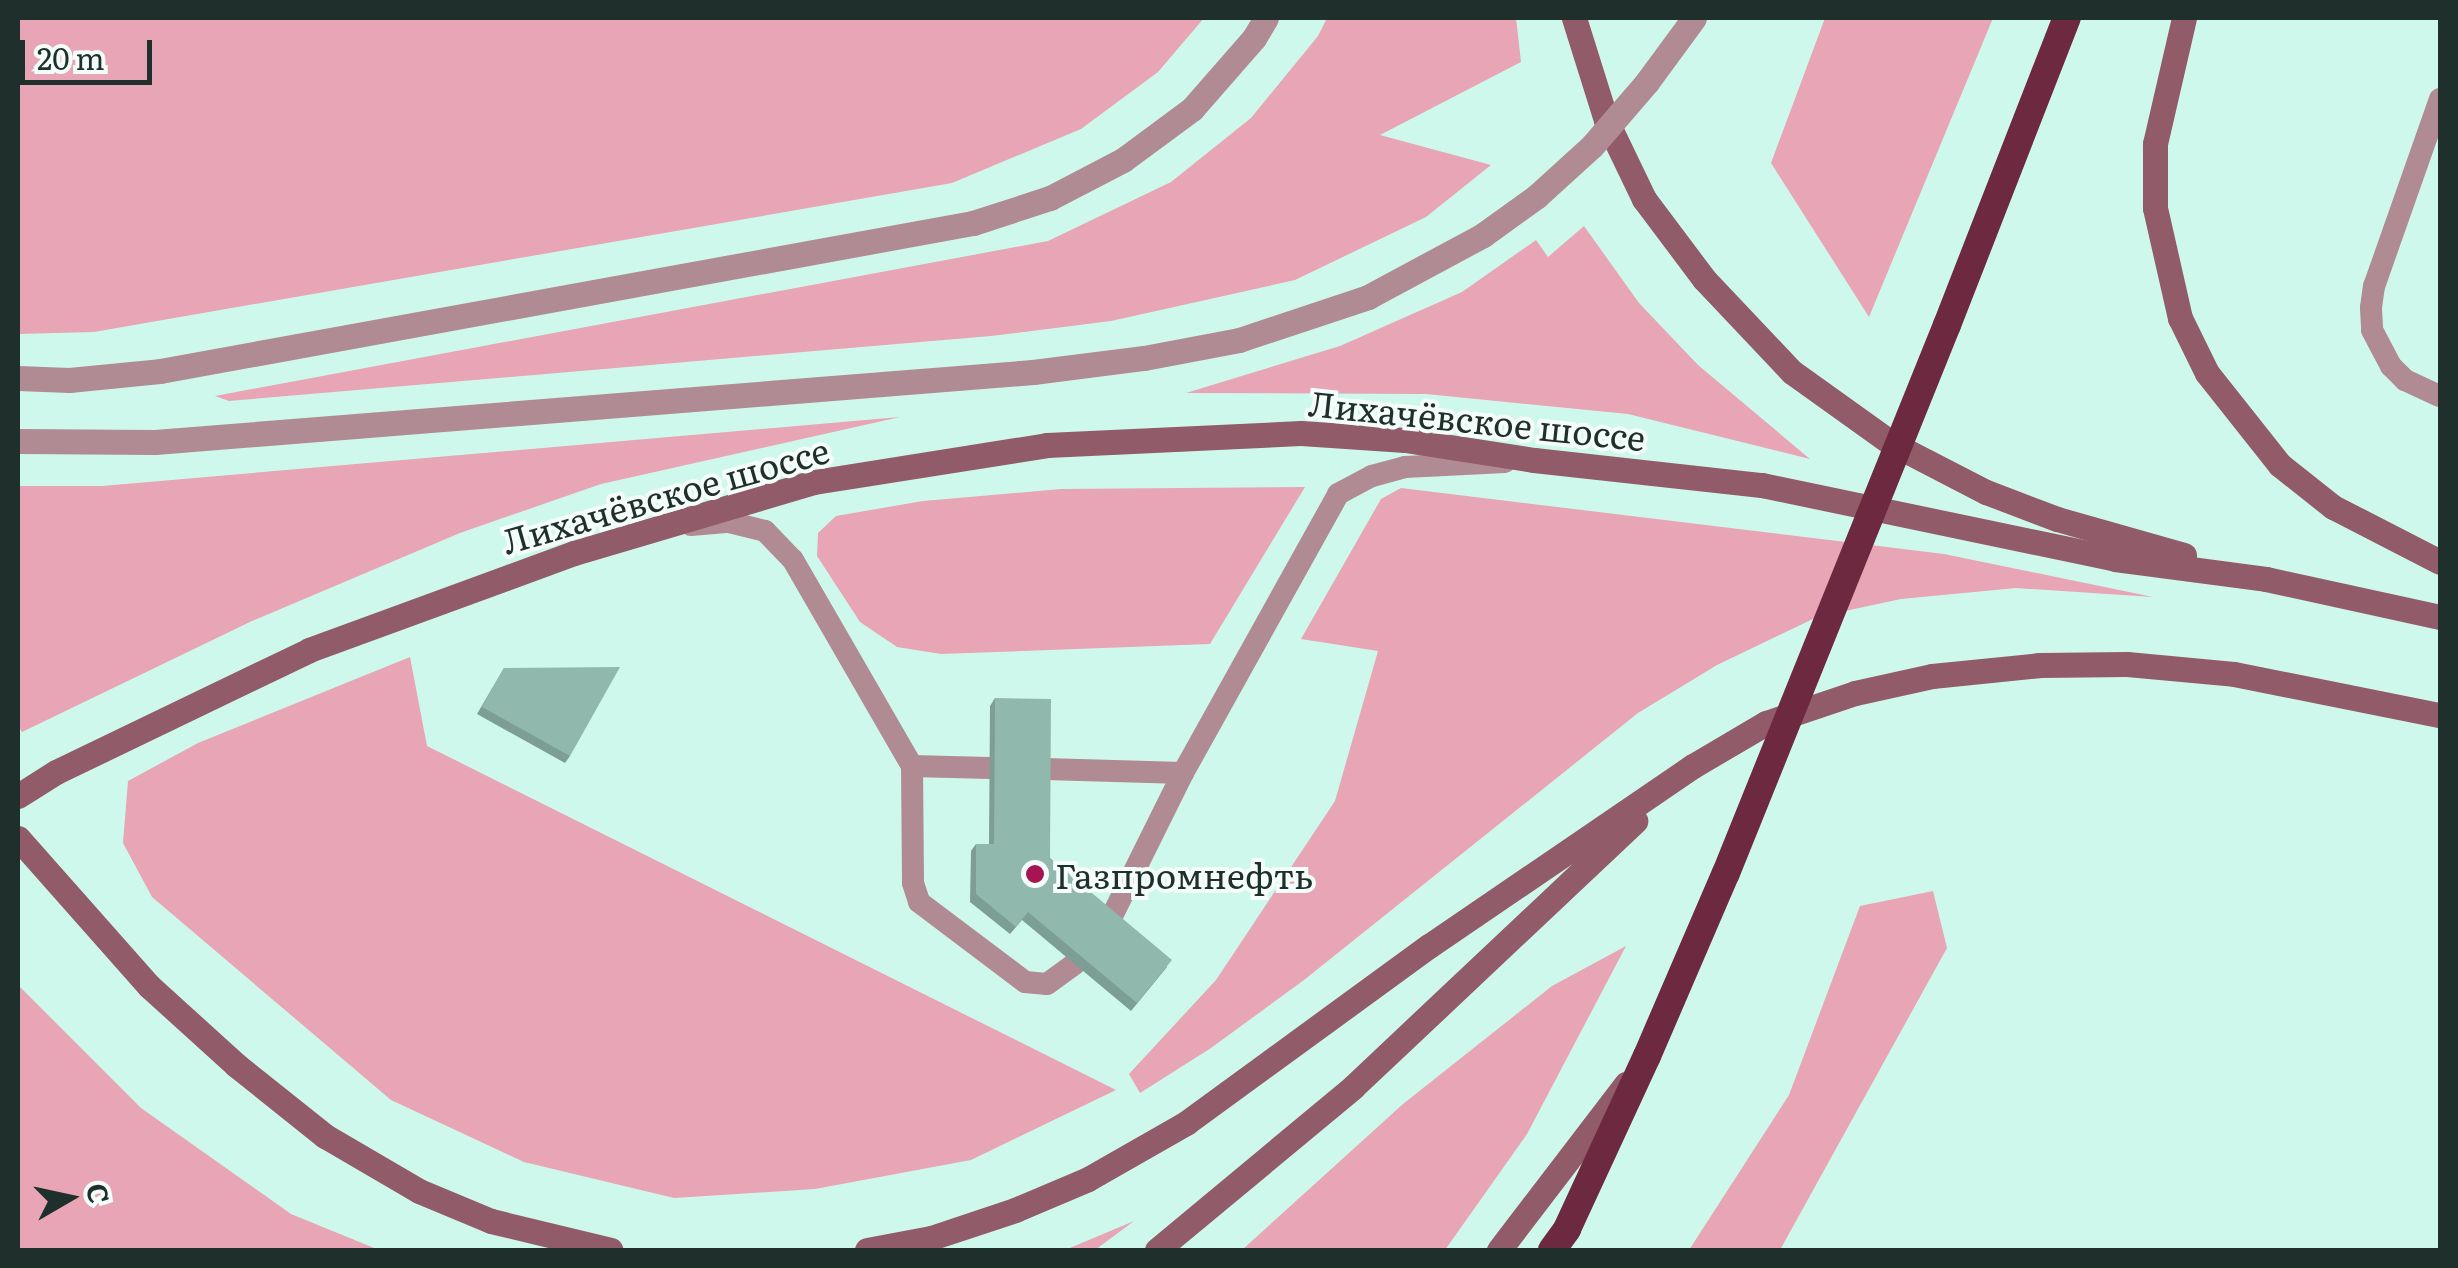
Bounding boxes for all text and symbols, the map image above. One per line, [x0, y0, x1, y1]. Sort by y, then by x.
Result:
scale bar [25, 20, 158, 82]
text: 20 m [37, 35, 105, 79]
street label: Лихачёвское шоссе [1307, 380, 1647, 458]
street label: Лихачёвское шоссе [497, 427, 833, 561]
place label: Газпромнефть [1055, 853, 1313, 895]
marker: Газпромнефть [1024, 863, 1046, 885]
north arrow [20, 1148, 120, 1248]
text: С [77, 1180, 122, 1206]

